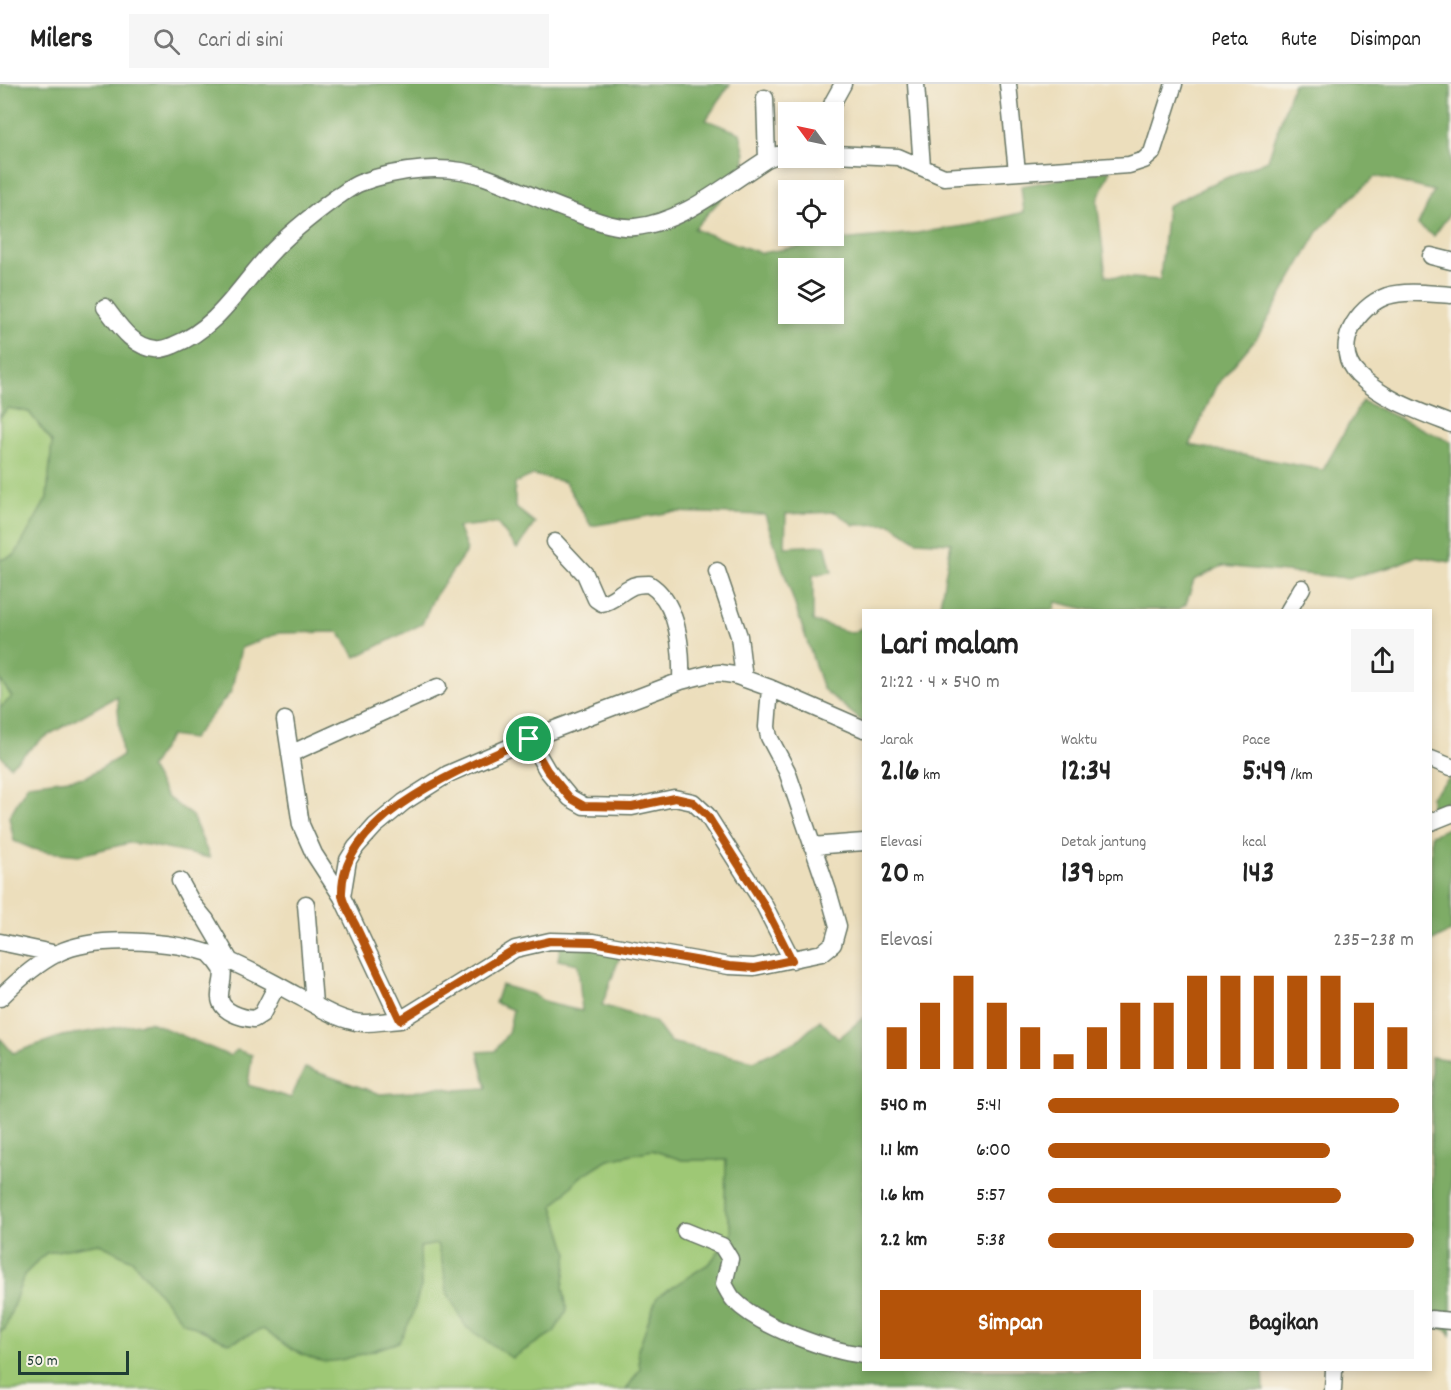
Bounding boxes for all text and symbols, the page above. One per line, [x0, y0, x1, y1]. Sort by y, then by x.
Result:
search box [129, 14, 549, 68]
text: Milers [30, 21, 93, 61]
icon: search [150, 25, 183, 58]
text: Cari di sini [198, 26, 283, 57]
text: Peta [1211, 26, 1248, 56]
text: Rute [1281, 26, 1317, 56]
text: Disimpan [1350, 26, 1421, 56]
north arrow [778, 102, 844, 168]
map controls [778, 102, 844, 324]
button: locate [778, 180, 844, 246]
button: layers [778, 258, 844, 324]
text: Lari malam [880, 623, 1019, 670]
button: share [1351, 629, 1414, 692]
text: 21:22 · 4 × 540 m [880, 669, 1000, 697]
pin [503, 713, 554, 764]
icon: arrive [512, 722, 545, 755]
text: Jarak [880, 729, 913, 752]
text: Waktu [1061, 729, 1097, 752]
text: Pace [1242, 729, 1270, 752]
text: 2.16 [880, 752, 919, 795]
text: 12:34 [1061, 752, 1111, 795]
text: 5:49 [1242, 752, 1287, 795]
text: km [919, 764, 941, 787]
text: /km [1287, 764, 1313, 787]
text: Elevasi [880, 831, 922, 854]
text: Detak jantung [1061, 831, 1146, 854]
text: kcal [1242, 831, 1266, 854]
text: 20 [880, 854, 909, 897]
text: 139 [1061, 854, 1095, 897]
text: 143 [1242, 854, 1274, 897]
text: m [909, 866, 924, 889]
text: bpm [1095, 866, 1124, 889]
text: Elevasi [880, 927, 932, 955]
text: 235–238 m [1333, 927, 1414, 955]
text: 540 m [880, 1092, 927, 1120]
text: 5:41 [976, 1092, 1001, 1120]
text: 1.1 km [880, 1137, 919, 1165]
text: 6:00 [976, 1137, 1011, 1165]
text: 1.6 km [880, 1182, 924, 1210]
text: 5:57 [976, 1182, 1006, 1210]
text: 2.2 km [880, 1227, 927, 1255]
text: 5:38 [976, 1227, 1005, 1255]
button: Simpan [880, 1290, 1141, 1359]
button: Bagikan [1153, 1290, 1414, 1359]
scale bar [18, 1348, 129, 1376]
text: 50 m [27, 1350, 58, 1373]

